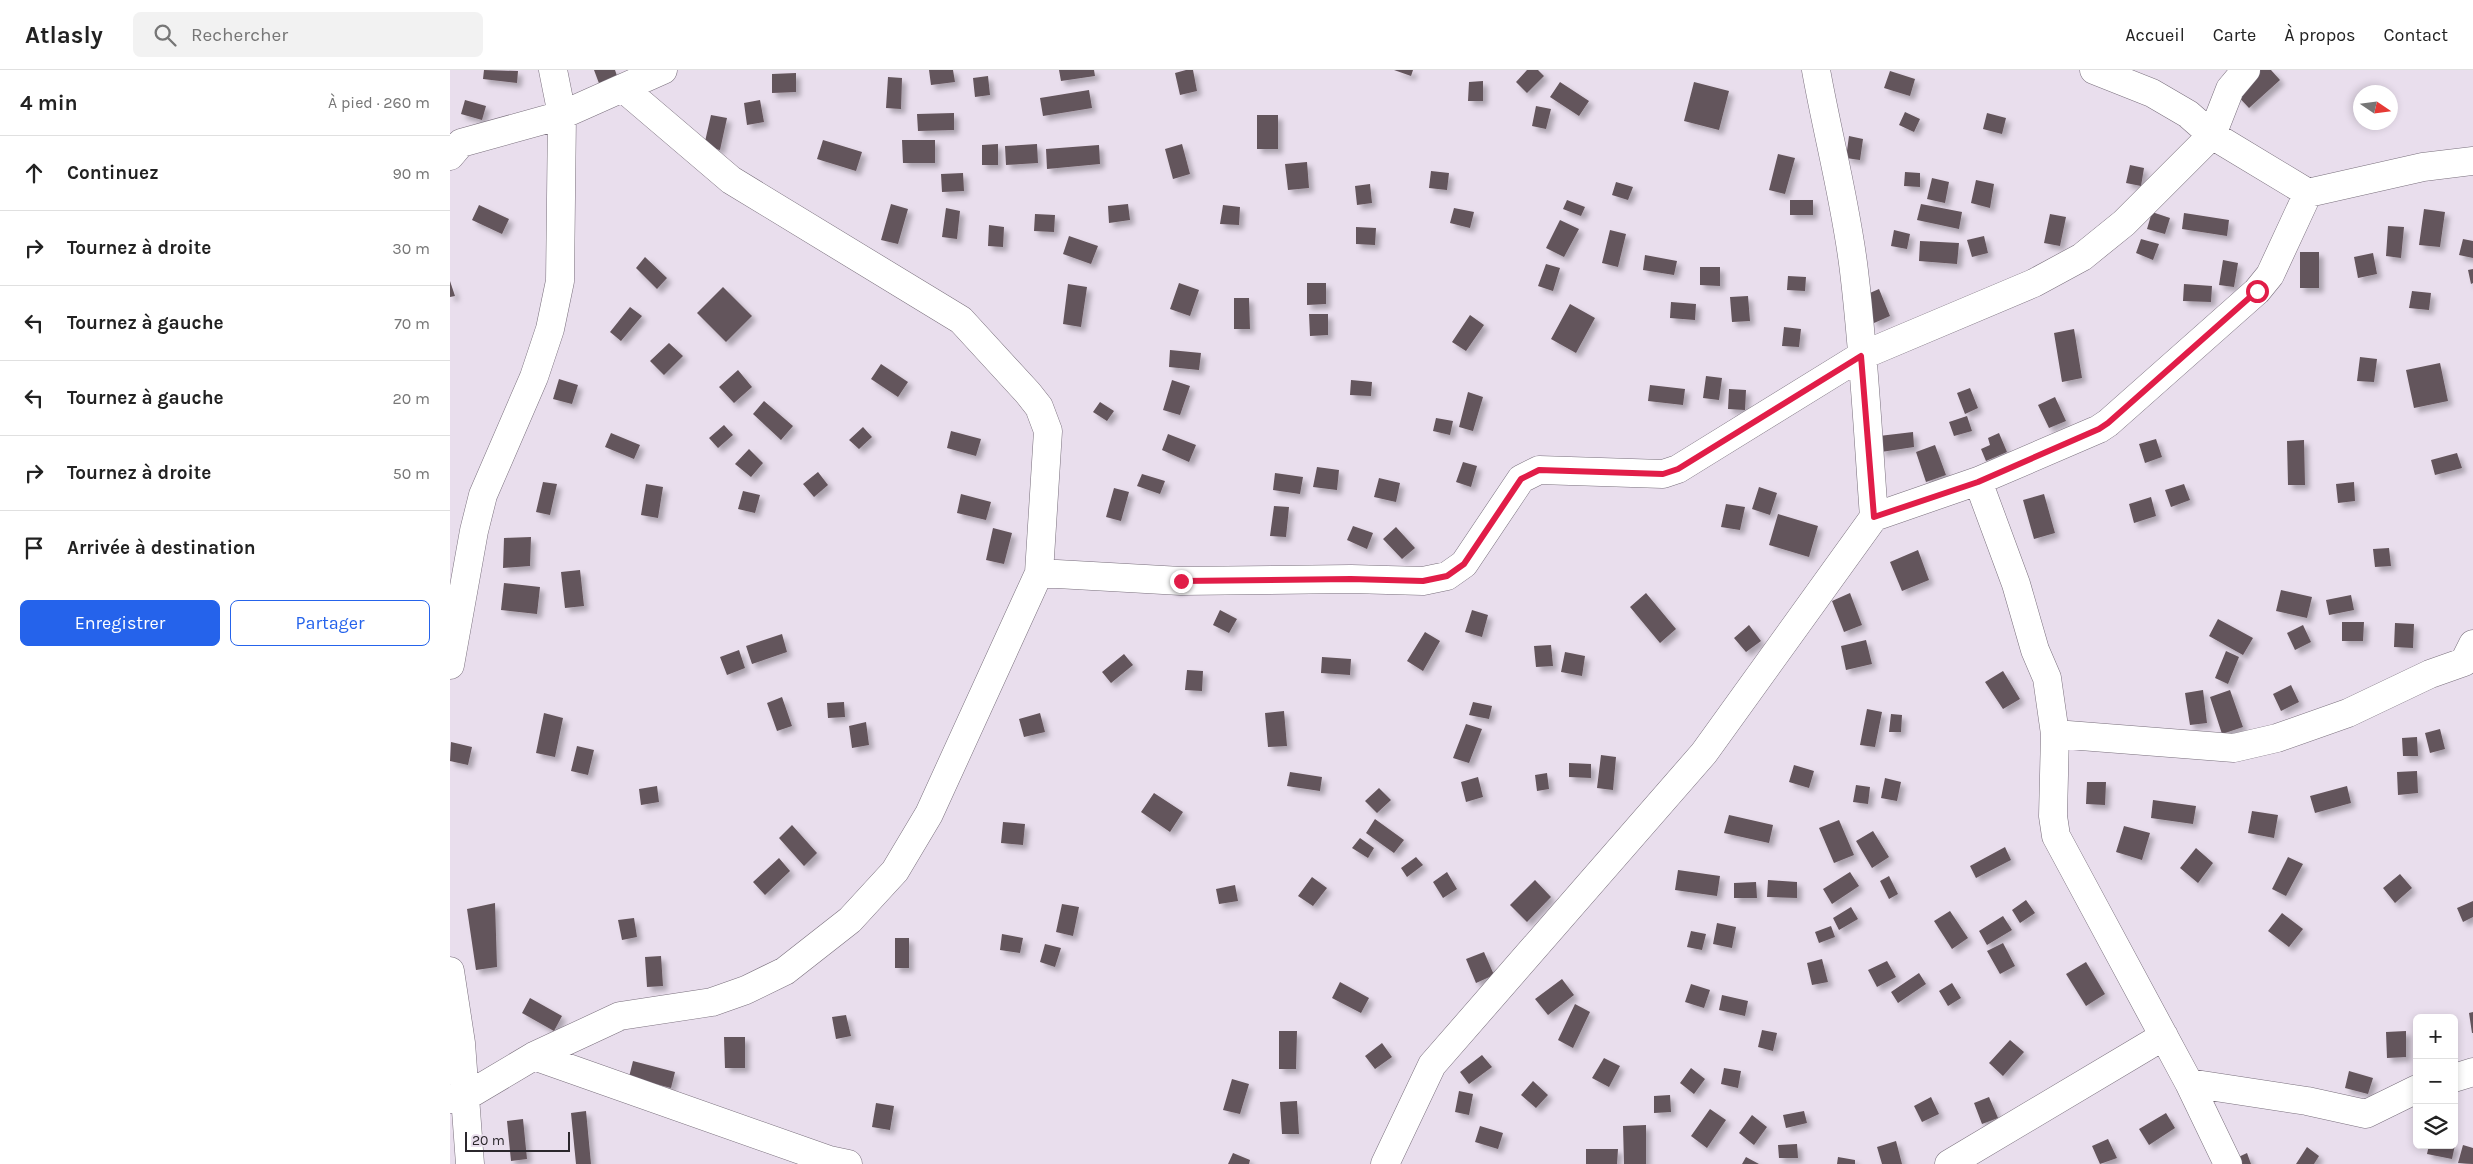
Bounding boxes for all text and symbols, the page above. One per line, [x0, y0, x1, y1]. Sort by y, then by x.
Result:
search box [133, 12, 483, 57]
text: Atlasly [25, 21, 103, 49]
icon: search [151, 21, 179, 49]
text: Rechercher [191, 24, 288, 46]
text: Accueil [2125, 24, 2185, 46]
text: Carte [2213, 24, 2256, 46]
text: À propos [2284, 24, 2356, 46]
text: Contact [2384, 24, 2448, 46]
north arrow [2353, 85, 2398, 130]
text: 4 min [20, 91, 78, 115]
text: À pied · 260 m [328, 93, 430, 112]
icon: ahead [20, 159, 48, 187]
text: Continuez [67, 162, 159, 184]
text: 90 m [392, 164, 430, 183]
icon: right [20, 234, 48, 262]
text: Tournez à droite [67, 237, 211, 259]
text: 30 m [392, 239, 430, 258]
route start [2246, 280, 2269, 303]
icon: left [20, 309, 48, 337]
text: Tournez à gauche [67, 312, 224, 334]
text: 70 m [394, 314, 430, 333]
icon: left [20, 384, 48, 412]
text: Tournez à gauche [67, 387, 224, 409]
text: 20 m [392, 389, 430, 408]
icon: right [20, 459, 48, 487]
text: Tournez à droite [67, 462, 211, 484]
text: 50 m [393, 464, 430, 483]
icon: arrive [20, 534, 48, 562]
text: Arrivée à destination [67, 537, 256, 559]
route end [1170, 570, 1193, 593]
button: Enregistrer [20, 600, 220, 646]
button: Partager [230, 600, 430, 646]
map controls [2413, 1014, 2458, 1149]
button: + [2413, 1014, 2458, 1059]
button: − [2413, 1059, 2458, 1104]
button: layers [2413, 1104, 2458, 1149]
scale bar [465, 1129, 570, 1152]
text: 20 m [472, 1132, 505, 1149]

